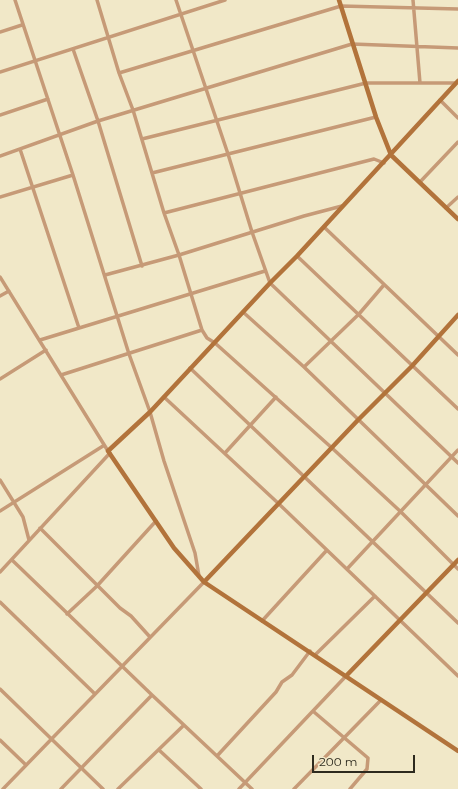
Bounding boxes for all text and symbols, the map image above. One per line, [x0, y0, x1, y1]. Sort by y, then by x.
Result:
scale bar [314, 747, 417, 773]
text: 200 m [319, 754, 358, 769]

